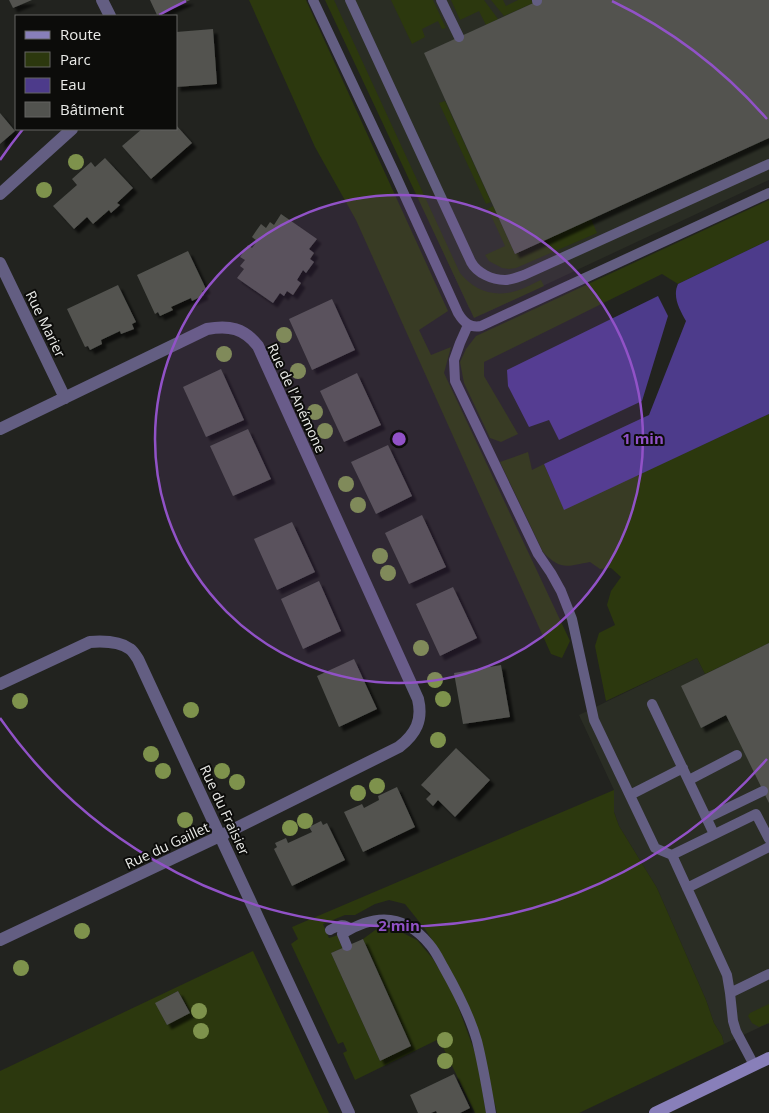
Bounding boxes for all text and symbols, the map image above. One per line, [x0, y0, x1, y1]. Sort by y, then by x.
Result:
legend [15, 15, 178, 130]
text: Route [60, 24, 101, 44]
text: Parc [60, 49, 91, 69]
text: Eau [60, 74, 86, 94]
text: Bâtiment [60, 99, 124, 119]
street label: Rue Marier [22, 288, 70, 361]
street label: Rue de l'Anémone [263, 340, 331, 456]
text: 1 min [622, 428, 664, 448]
centre of rings [390, 430, 408, 448]
street label: Rue du Fraisier [196, 762, 254, 858]
street label: Rue du Gaillet [122, 817, 212, 873]
text: 2 min [378, 915, 420, 935]

